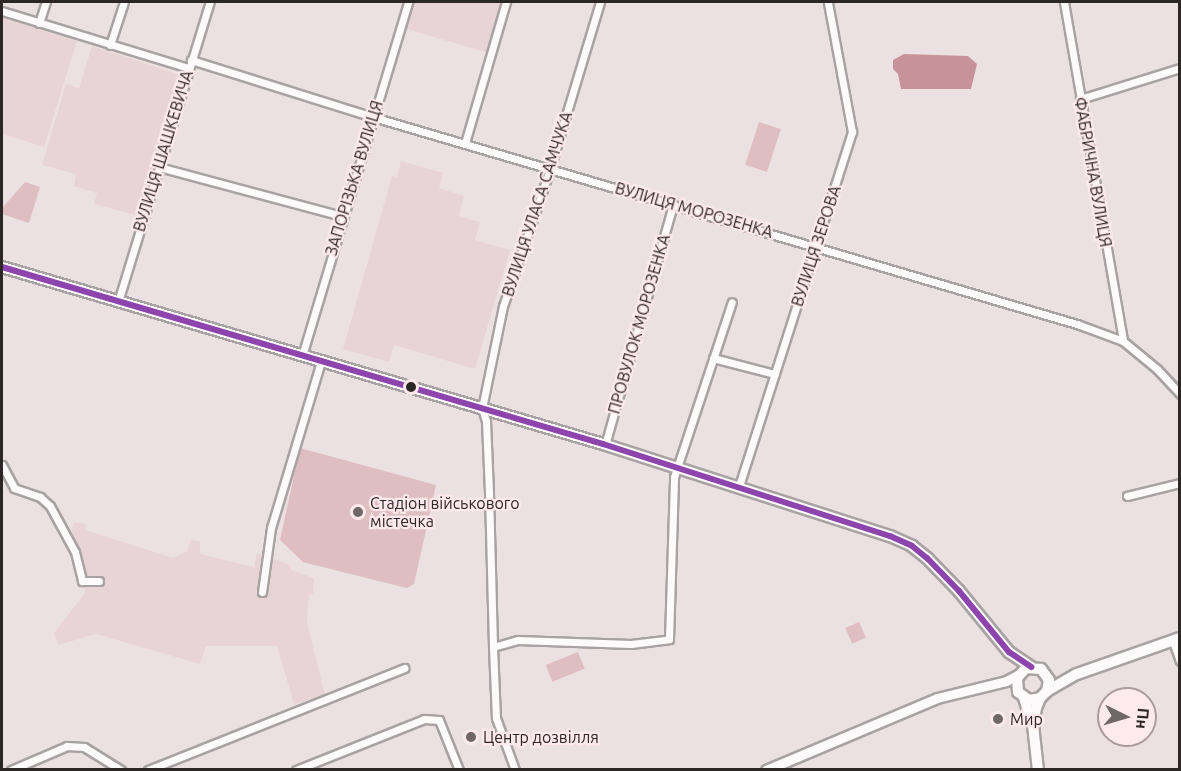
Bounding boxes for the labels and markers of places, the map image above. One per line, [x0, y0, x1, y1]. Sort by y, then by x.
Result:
unlabelled marker [405, 381, 417, 393]
place label: Стадіон військового містечка [370, 493, 520, 531]
marker: Стадіон військового містечка [351, 505, 365, 519]
place label: Мир [1010, 709, 1043, 729]
marker: Мир [991, 712, 1005, 726]
place label: Центр дозвілля [483, 727, 599, 747]
marker: Центр дозвілля [464, 730, 478, 744]

